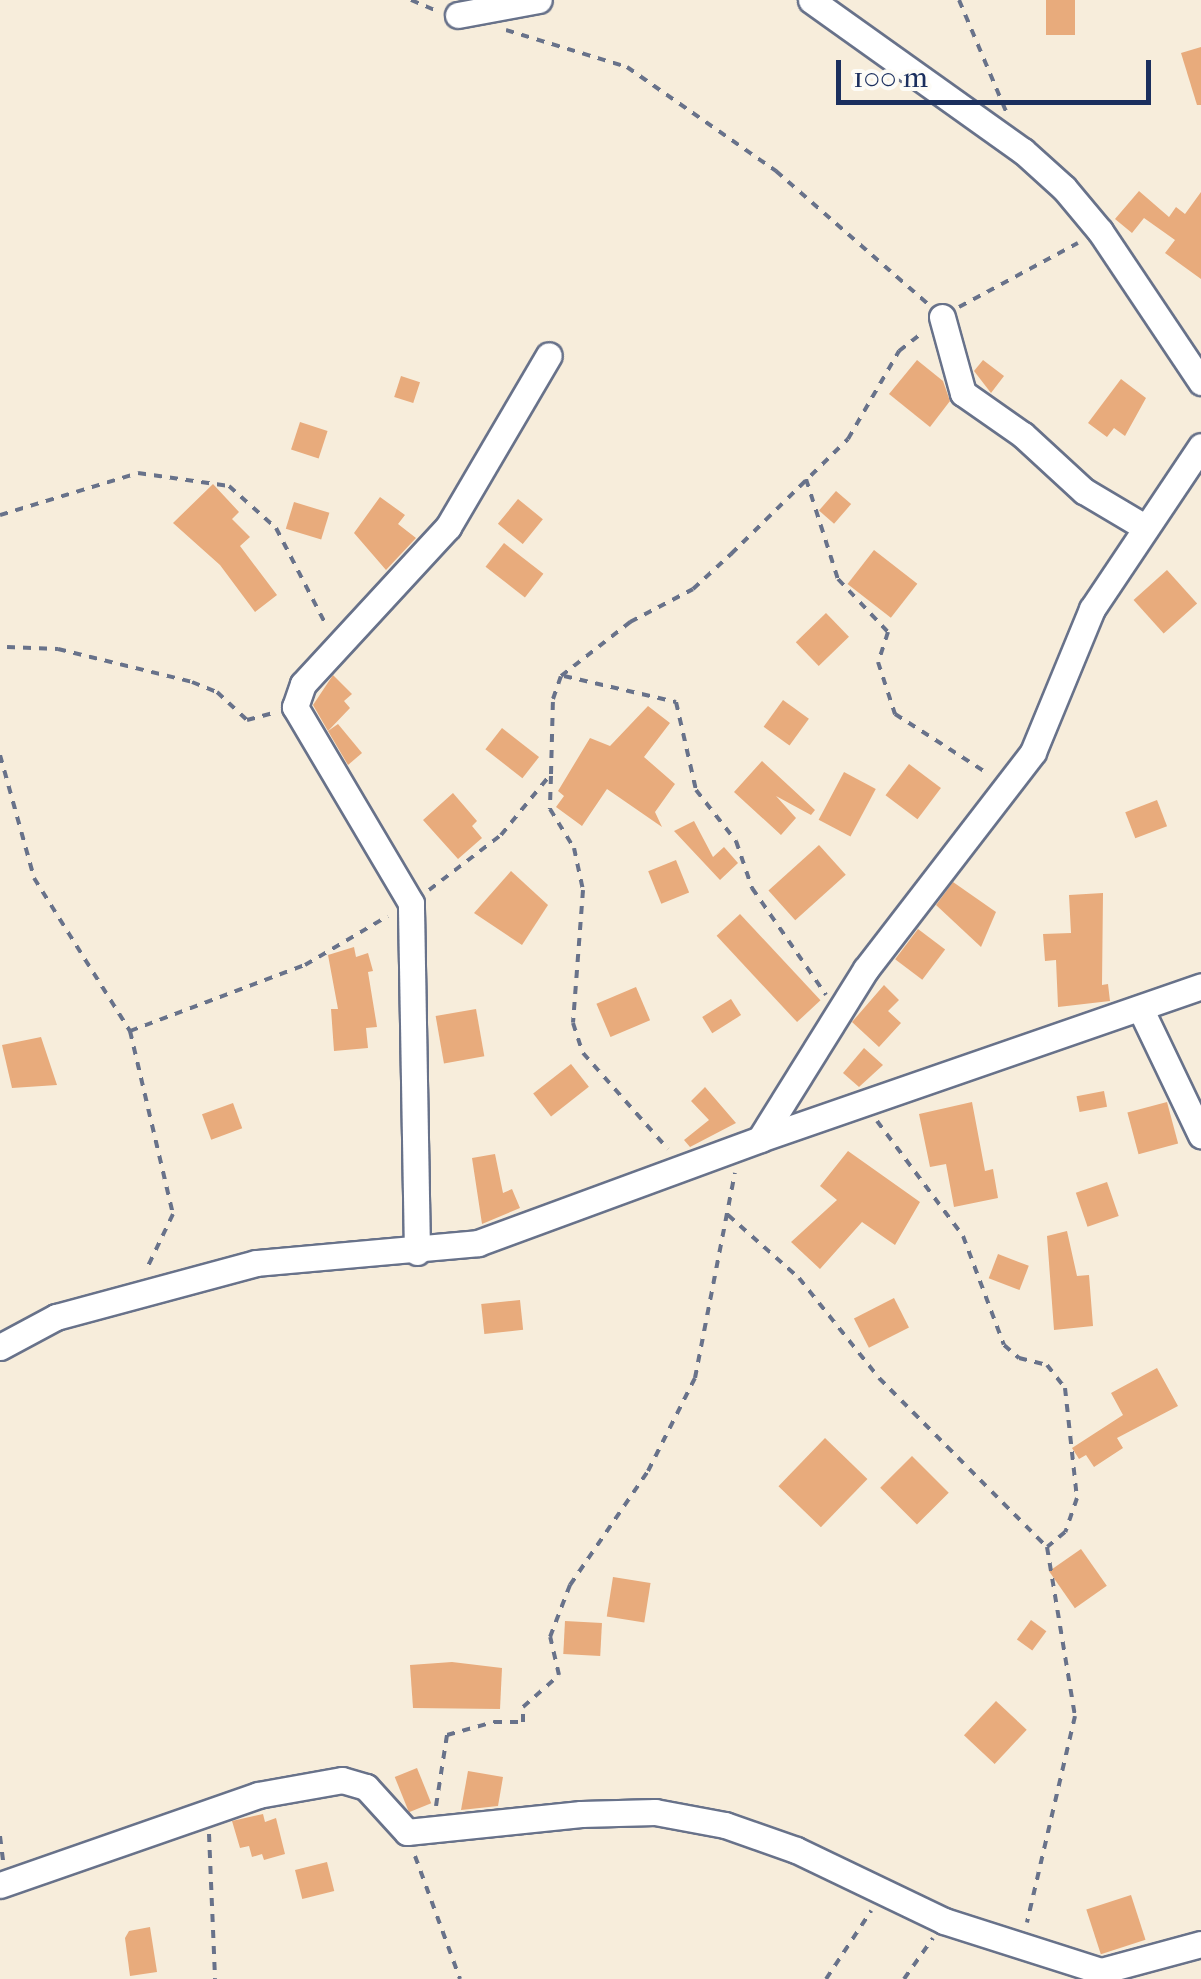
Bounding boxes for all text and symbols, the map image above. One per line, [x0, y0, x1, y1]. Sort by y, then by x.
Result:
scale bar [841, 40, 1156, 102]
text: 100 m [853, 60, 928, 95]

